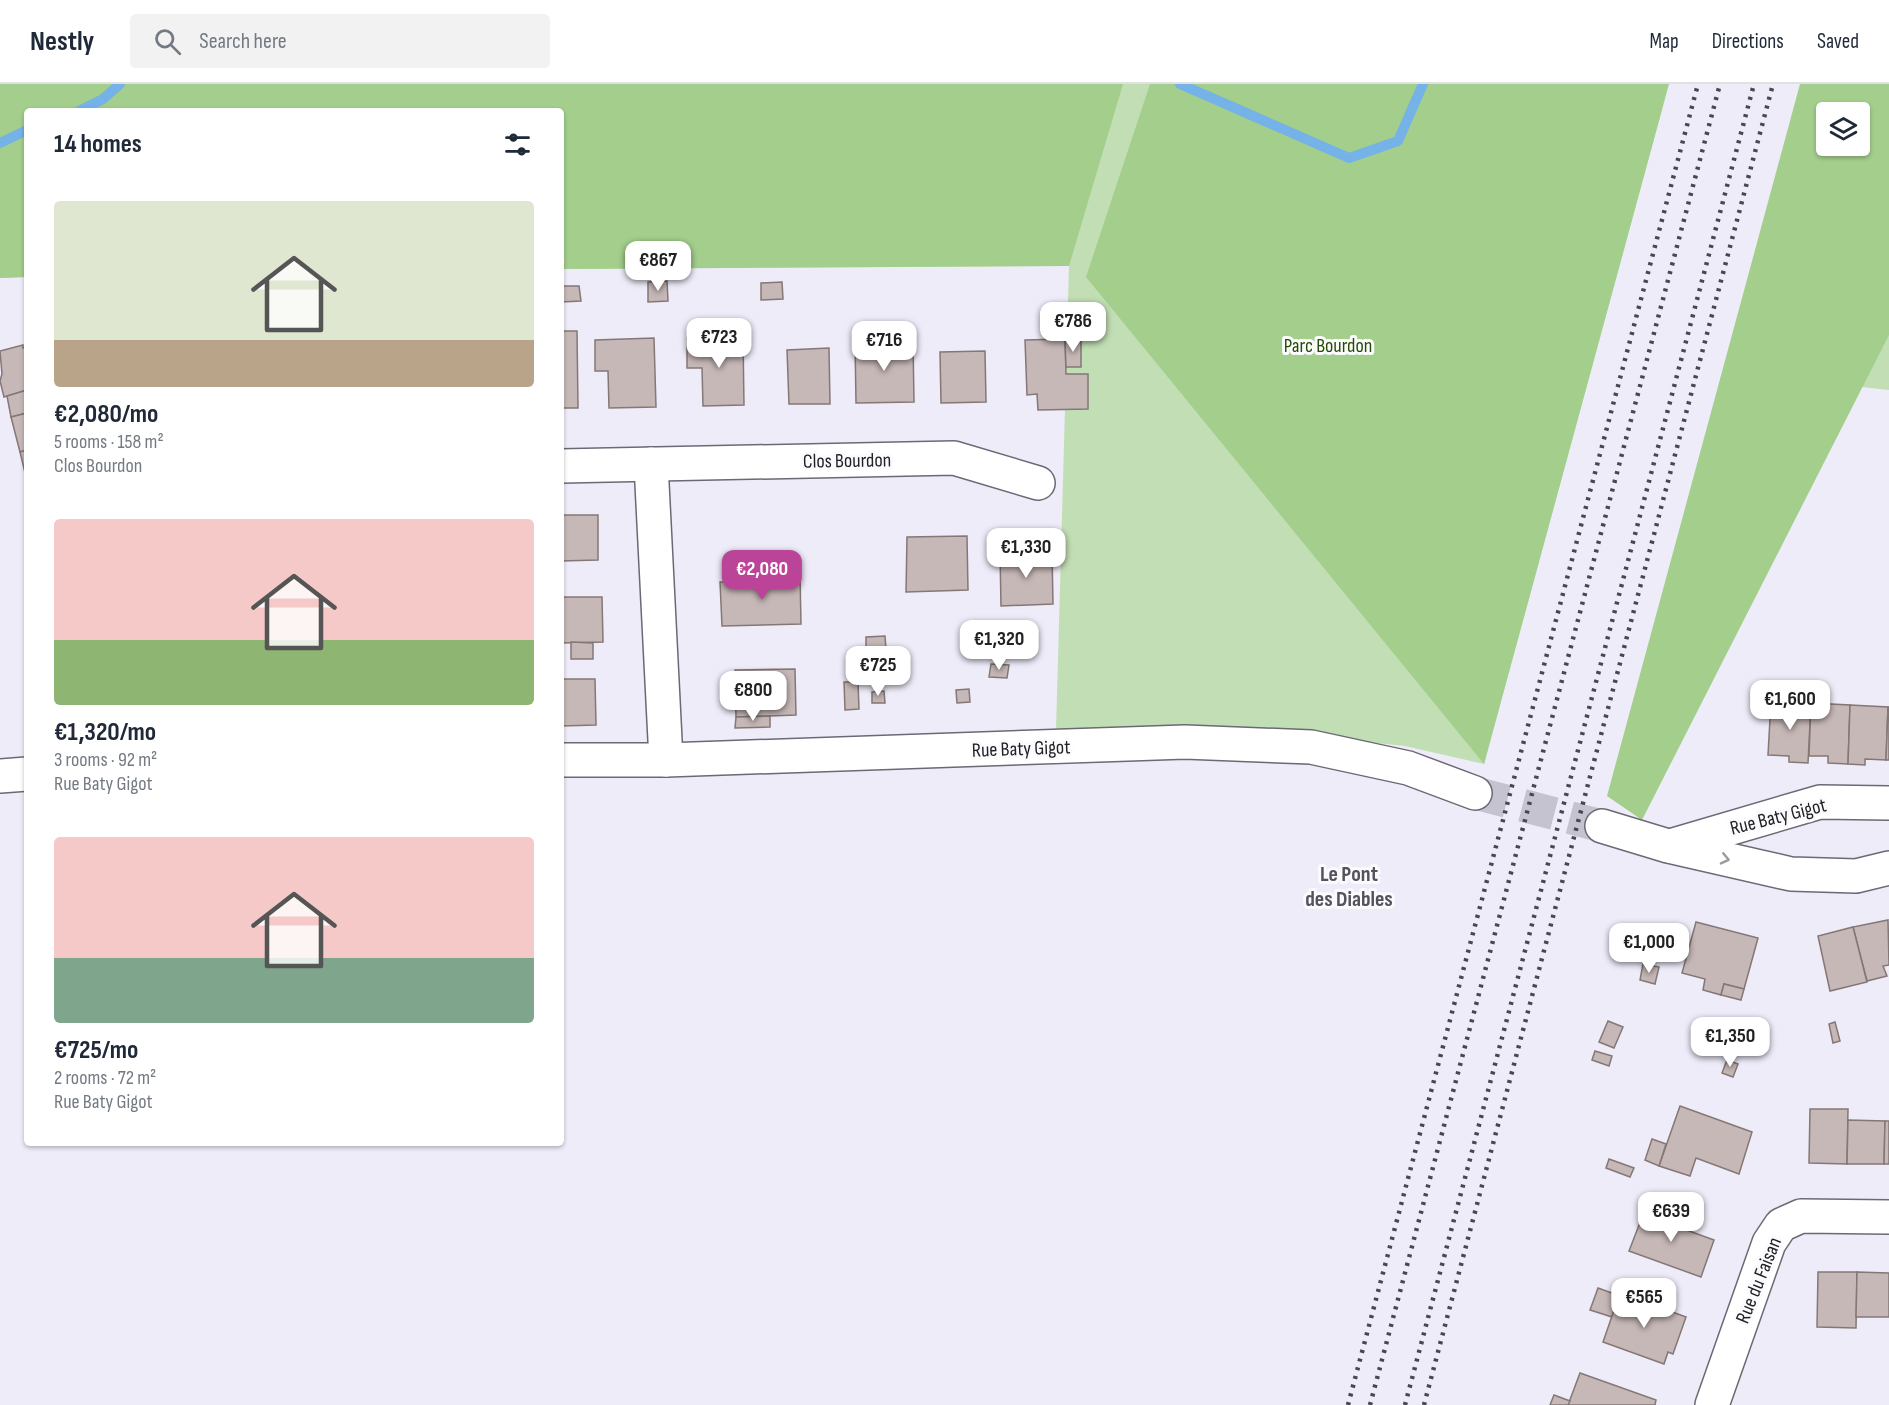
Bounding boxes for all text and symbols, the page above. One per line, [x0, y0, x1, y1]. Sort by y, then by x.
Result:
search box [130, 14, 550, 68]
text: Nestly [30, 25, 94, 58]
icon: search [151, 25, 184, 58]
text: Search here [199, 28, 287, 55]
text: Map [1649, 29, 1679, 54]
text: Directions [1712, 29, 1784, 54]
text: Saved [1817, 29, 1859, 54]
map controls [1816, 102, 1870, 156]
button: layers [1816, 102, 1870, 156]
icon: filters [501, 128, 534, 161]
text: 14 homes [54, 129, 142, 160]
icon: home [240, 240, 348, 348]
pin: €867 [622, 241, 694, 292]
text: €867 [639, 248, 677, 272]
pin: €786 [1037, 302, 1109, 353]
text: €786 [1054, 309, 1092, 333]
pin: €723 [683, 318, 755, 369]
pin: €716 [848, 321, 920, 372]
text: €723 [700, 325, 738, 349]
text: €716 [866, 328, 902, 352]
park label: Parc Bourdon [1284, 334, 1372, 358]
text: €2,080/mo [54, 399, 158, 430]
text: 5 rooms · 158 m² [54, 430, 164, 454]
street label: Clos Bourdon [803, 448, 891, 474]
text: Clos Bourdon [54, 454, 142, 478]
pin: €1,330 [977, 528, 1075, 579]
text: €1,330 [1001, 535, 1051, 559]
pin: €2,080 [713, 550, 811, 601]
text: €2,080 [736, 557, 788, 581]
icon: home [240, 558, 348, 666]
pin: €1,320 [950, 620, 1048, 671]
text: €1,320 [974, 627, 1024, 651]
pin: €725 [842, 646, 914, 697]
text: €725 [860, 653, 896, 677]
pin: €800 [717, 671, 789, 722]
text: €800 [734, 678, 772, 702]
pin: €1,600 [1741, 680, 1839, 731]
text: €1,600 [1764, 687, 1816, 711]
text: €1,320/mo [54, 717, 156, 748]
street label: Rue Baty Gigot [971, 735, 1071, 763]
text: 3 rooms · 92 m² [54, 748, 157, 772]
text: Rue Baty Gigot [54, 772, 153, 796]
street label: Rue Baty Gigot [1728, 793, 1829, 841]
one-way arrow [1720, 852, 1730, 865]
district label: Le Pont des Diables [1305, 861, 1393, 913]
icon: home [240, 876, 348, 984]
pin: €1,000 [1600, 923, 1698, 974]
text: €1,000 [1623, 930, 1675, 954]
pin: €1,350 [1681, 1017, 1779, 1068]
text: €1,350 [1705, 1024, 1755, 1048]
text: €725/mo [54, 1035, 138, 1066]
text: 2 rooms · 72 m² [54, 1066, 156, 1090]
text: Rue Baty Gigot [54, 1090, 153, 1114]
pin: €639 [1635, 1192, 1707, 1243]
text: €639 [1652, 1199, 1690, 1223]
street label: Rue du Faisan [1731, 1234, 1787, 1327]
pin: €565 [1608, 1278, 1680, 1329]
text: €565 [1625, 1285, 1663, 1309]

